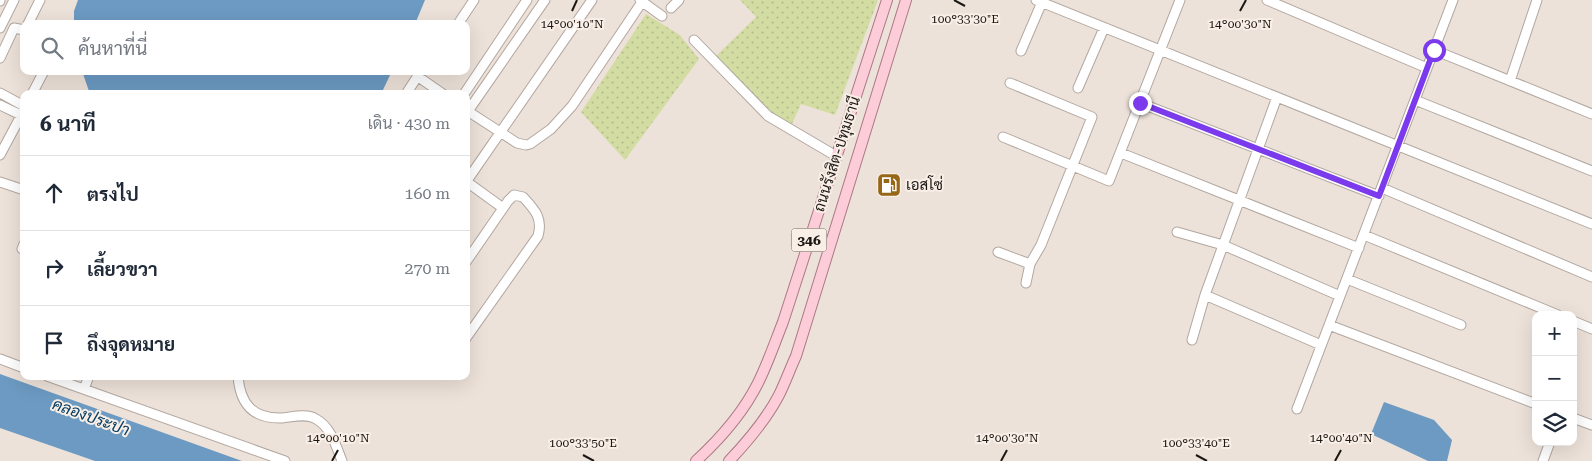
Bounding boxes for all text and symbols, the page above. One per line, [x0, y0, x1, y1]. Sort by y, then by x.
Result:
text: 100°33'30"E [931, 12, 999, 26]
text: 14°00'10"N [540, 17, 604, 31]
text: 14°00'30"N [1208, 17, 1272, 31]
search box [20, 20, 470, 75]
icon: search [38, 34, 66, 62]
text: ค้นหาที่นี่ [78, 37, 147, 60]
route start [1423, 39, 1446, 62]
route end [1129, 92, 1152, 115]
street label: ถนนรังสิต-ปทุมธานี [809, 94, 866, 215]
text: 6 นาที [40, 112, 96, 136]
text: เดิน · 430 m [368, 114, 450, 133]
fuel station icon: เอสโซ่ [876, 172, 902, 198]
place label: เอสโซ่ [906, 175, 943, 194]
icon: ahead [40, 179, 68, 207]
text: ตรงไป [87, 183, 139, 206]
text: 160 m [404, 184, 450, 203]
road number: 346 [792, 228, 826, 252]
icon: right [40, 254, 68, 282]
text: เลี้ยวขวา [87, 258, 158, 281]
text: 270 m [404, 259, 450, 278]
map controls [1532, 311, 1577, 446]
button: + [1532, 311, 1577, 356]
icon: arrive [40, 329, 68, 357]
text: ถึงจุดหมาย [87, 333, 175, 356]
button: − [1532, 356, 1577, 401]
water label: คลองประปา [50, 394, 132, 440]
button: layers [1532, 401, 1577, 446]
text: 14°00'10"N [306, 431, 370, 445]
text: 14°00'30"N [975, 431, 1039, 445]
text: 14°00'40"N [1309, 431, 1373, 445]
text: 100°33'50"E [549, 436, 617, 450]
text: 100°33'40"E [1162, 436, 1230, 450]

